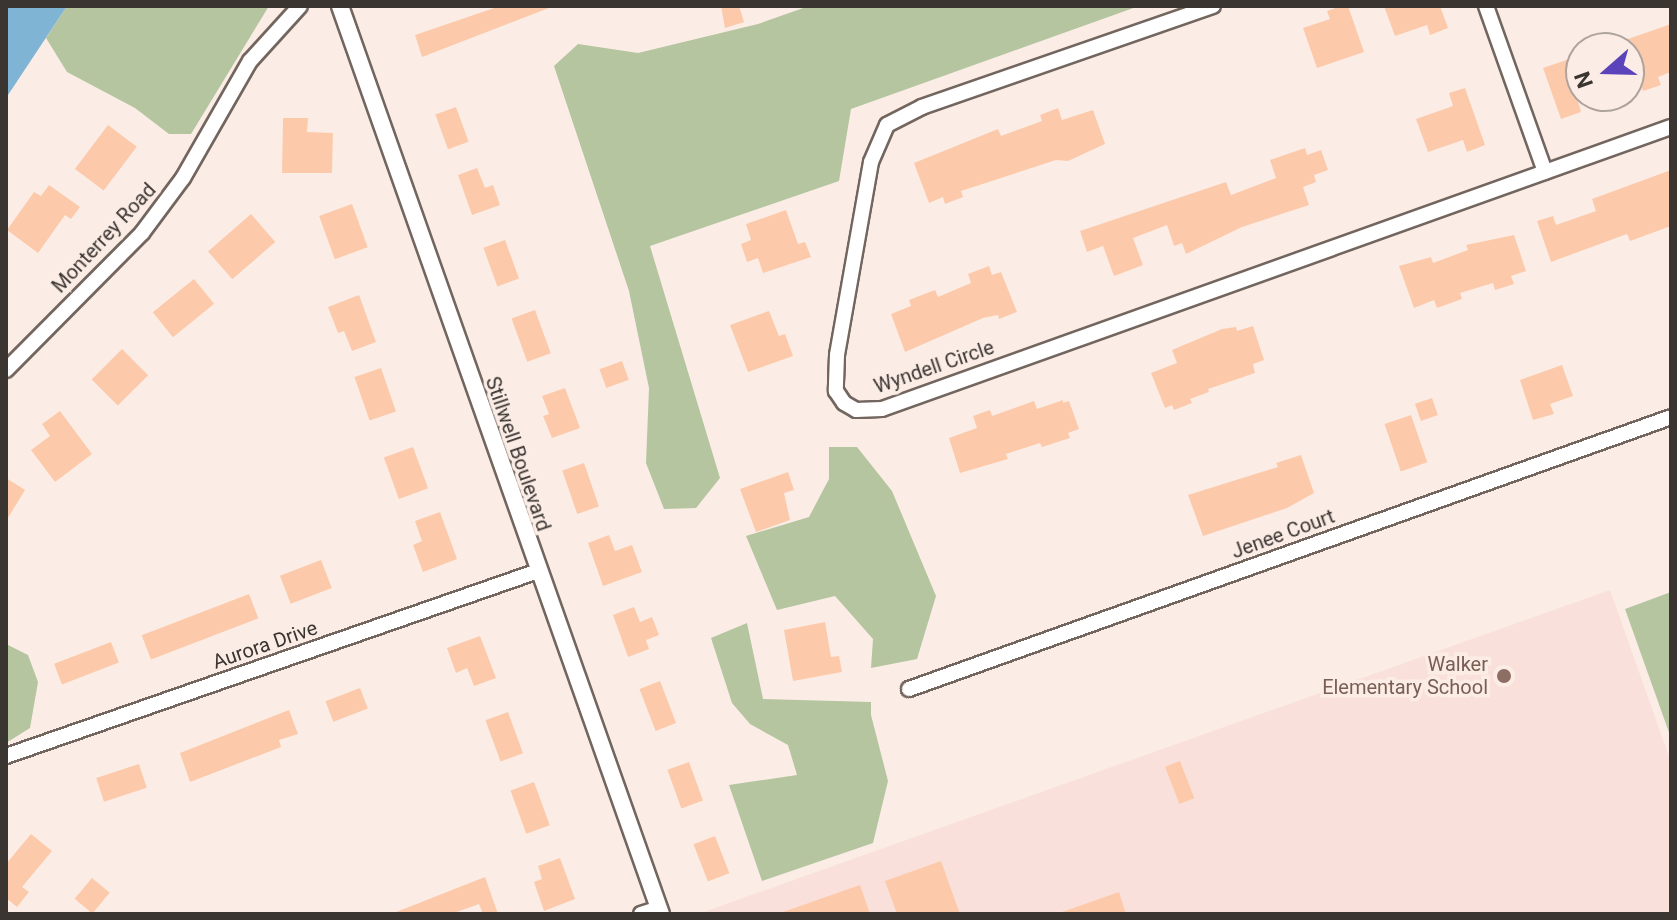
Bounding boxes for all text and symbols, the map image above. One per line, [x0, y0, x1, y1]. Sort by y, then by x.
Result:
north arrow [1565, 32, 1645, 112]
text: N [1569, 68, 1598, 91]
street label: Monterrey Road [47, 178, 161, 298]
street label: Wyndell Circle [871, 335, 997, 399]
street label: Stillwell Boulevard [480, 374, 556, 534]
street label: Jenee Court [1228, 504, 1338, 564]
street label: Aurora Drive [210, 616, 320, 674]
place label: Walker Elementary School [1322, 652, 1488, 699]
marker: Walker Elementary School [1495, 667, 1513, 685]

